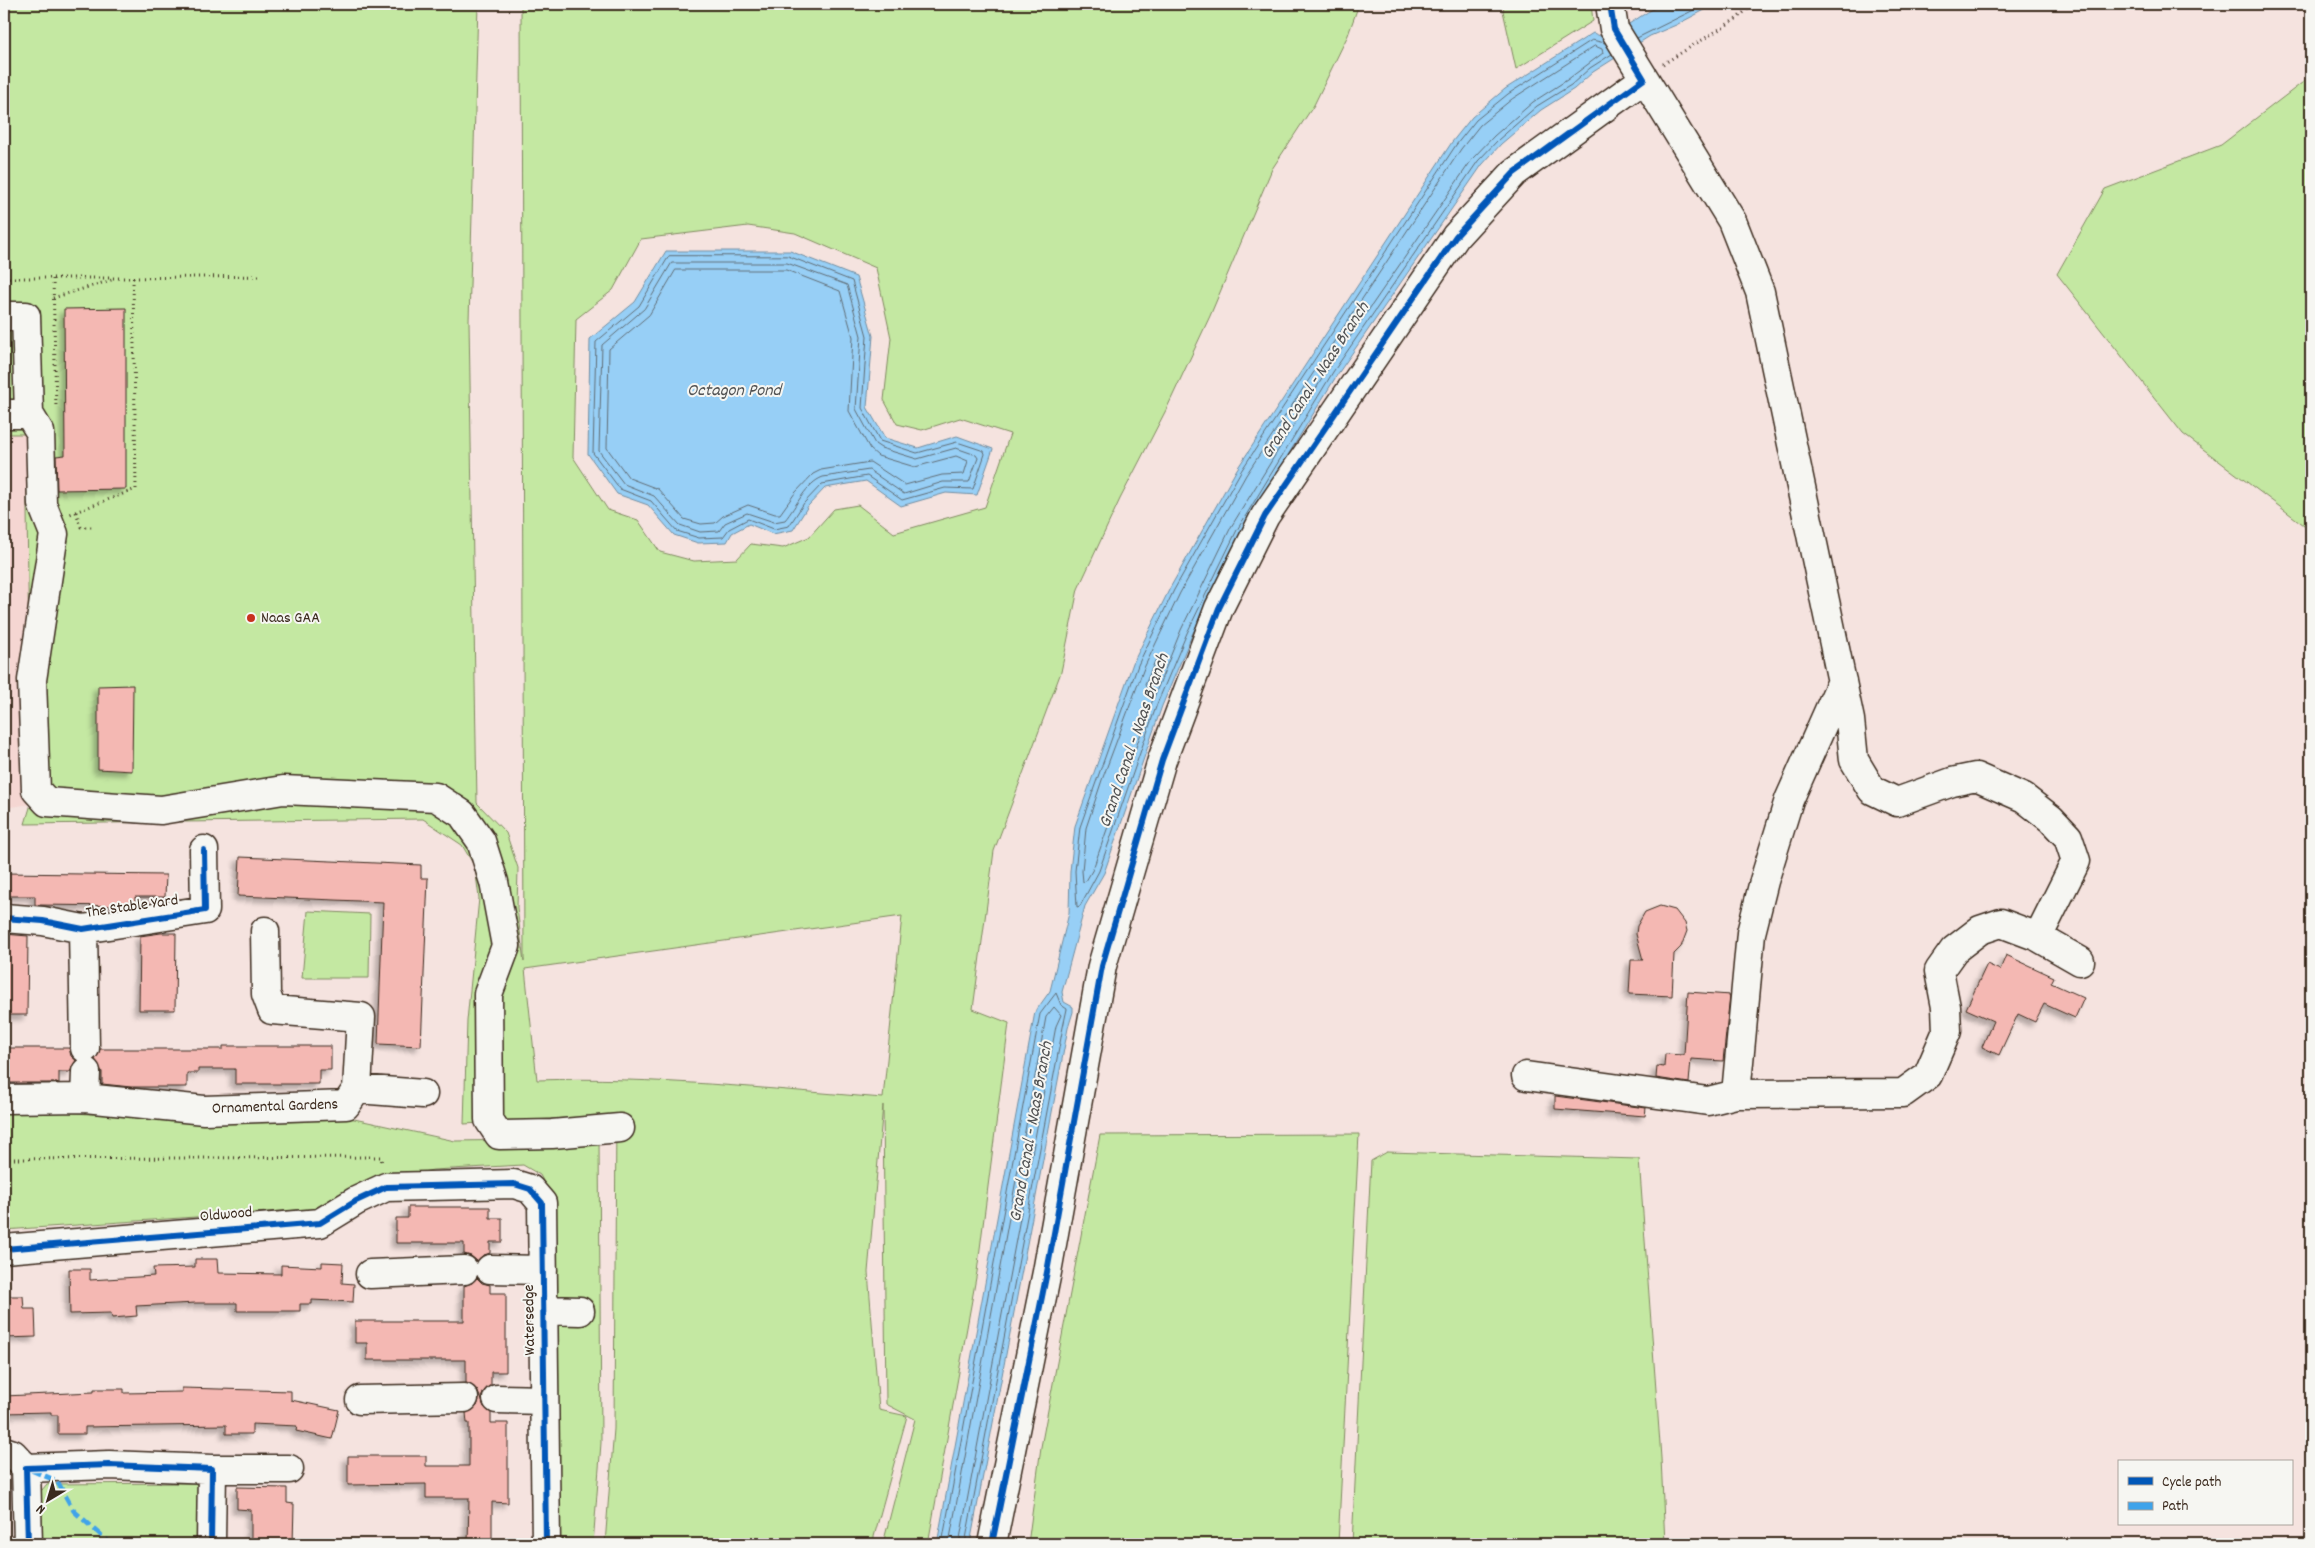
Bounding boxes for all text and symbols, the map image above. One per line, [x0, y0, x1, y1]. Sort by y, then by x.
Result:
water label: Grand Canal - Naas Branch [1256, 297, 1377, 464]
water label: Octagon Pond [687, 379, 784, 404]
place label: Naas GAA [261, 607, 320, 630]
marker: Naas GAA [245, 612, 257, 624]
water label: Grand Canal - Naas Branch [1093, 650, 1177, 831]
street label: The Stable Yard [84, 889, 180, 925]
water label: Grand Canal - Naas Branch [1004, 1039, 1060, 1224]
street label: Ornamental Gardens [211, 1093, 339, 1121]
street label: Oldwood [199, 1201, 253, 1229]
street label: Watersedge [518, 1284, 542, 1356]
legend [2118, 1460, 2292, 1526]
text: Cycle path [2162, 1472, 2222, 1494]
north arrow [22, 1476, 72, 1526]
text: Path [2162, 1496, 2188, 1518]
text: N [32, 1499, 50, 1519]

